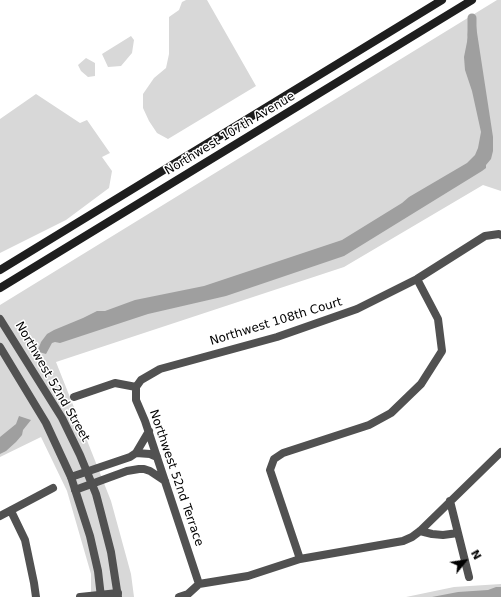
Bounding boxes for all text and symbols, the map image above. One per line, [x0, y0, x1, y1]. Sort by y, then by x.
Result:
street label: Northwest 107th Avenue [162, 89, 298, 179]
street label: Northwest 108th Court [208, 295, 344, 349]
street label: Northwest 52nd Street [12, 319, 92, 445]
street label: Northwest 52nd Terrace [146, 408, 206, 548]
north arrow [445, 541, 485, 581]
text: N [468, 548, 484, 562]

